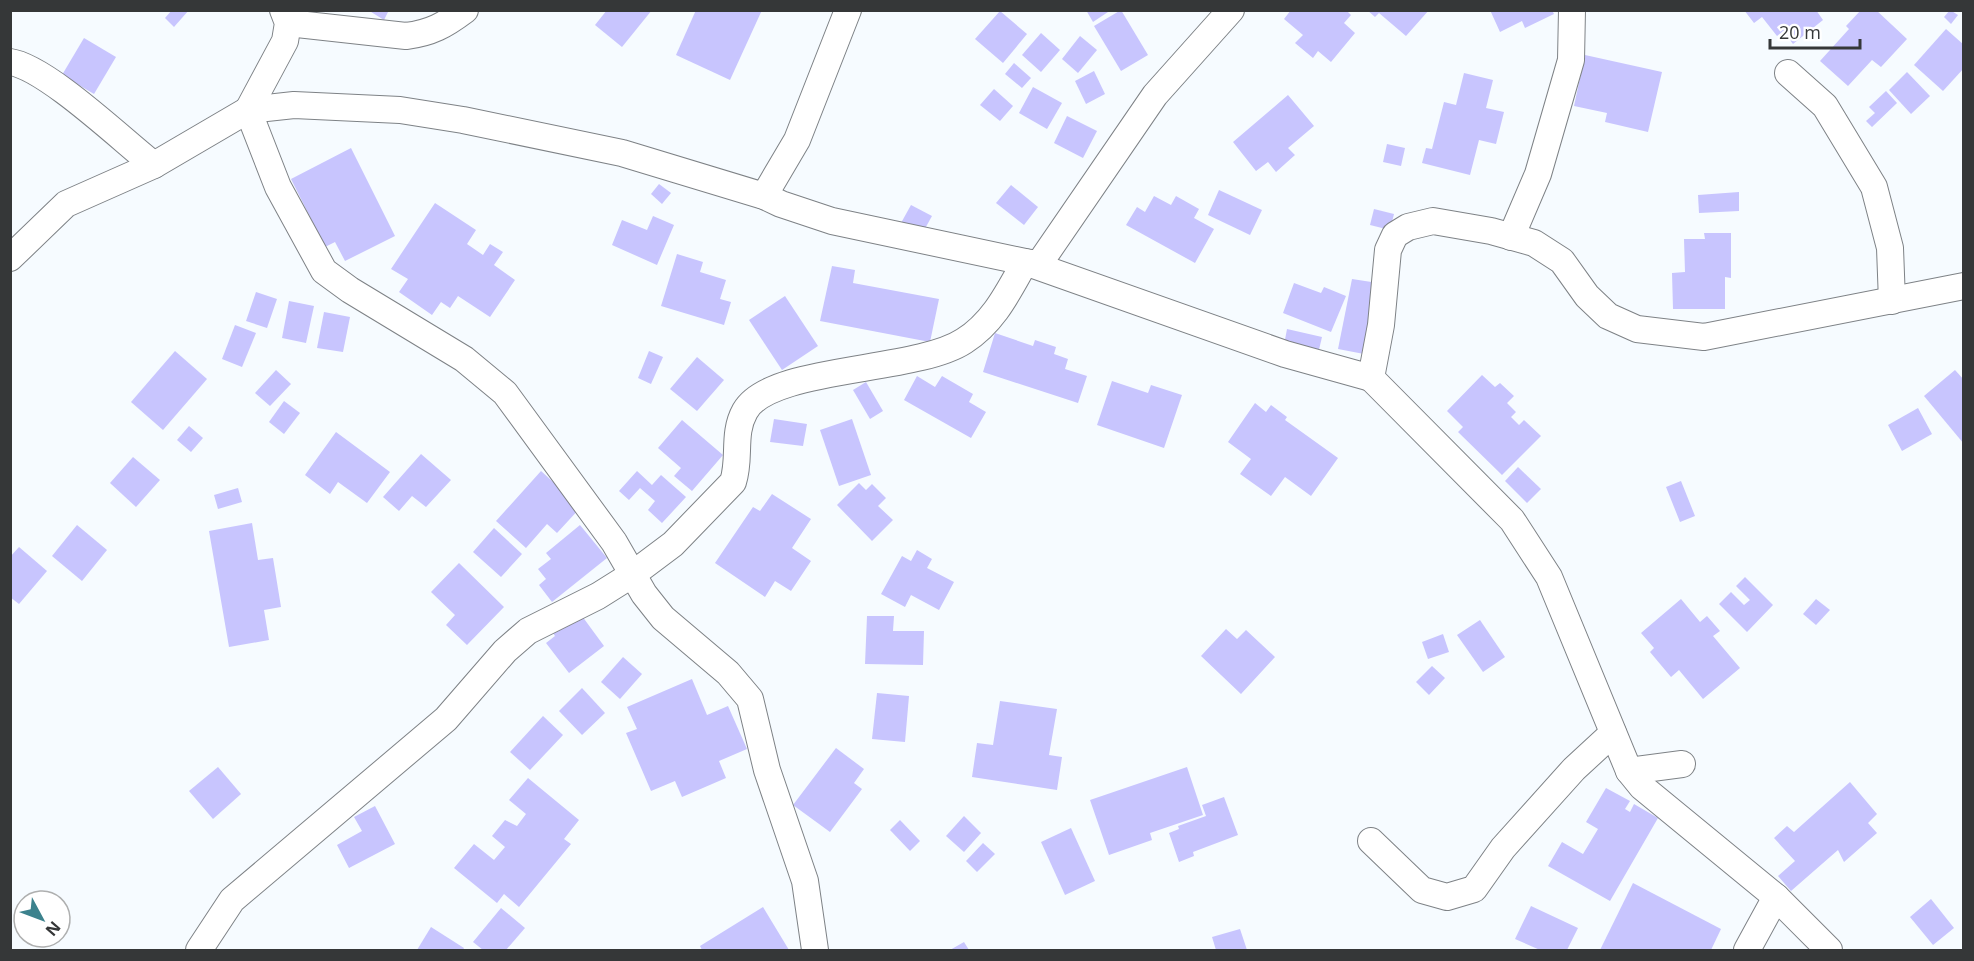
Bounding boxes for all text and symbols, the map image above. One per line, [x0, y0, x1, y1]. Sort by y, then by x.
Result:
scale bar [1770, 12, 1860, 50]
text: 20 m [1779, 20, 1821, 44]
north arrow [12, 889, 72, 949]
text: N [41, 917, 66, 941]

